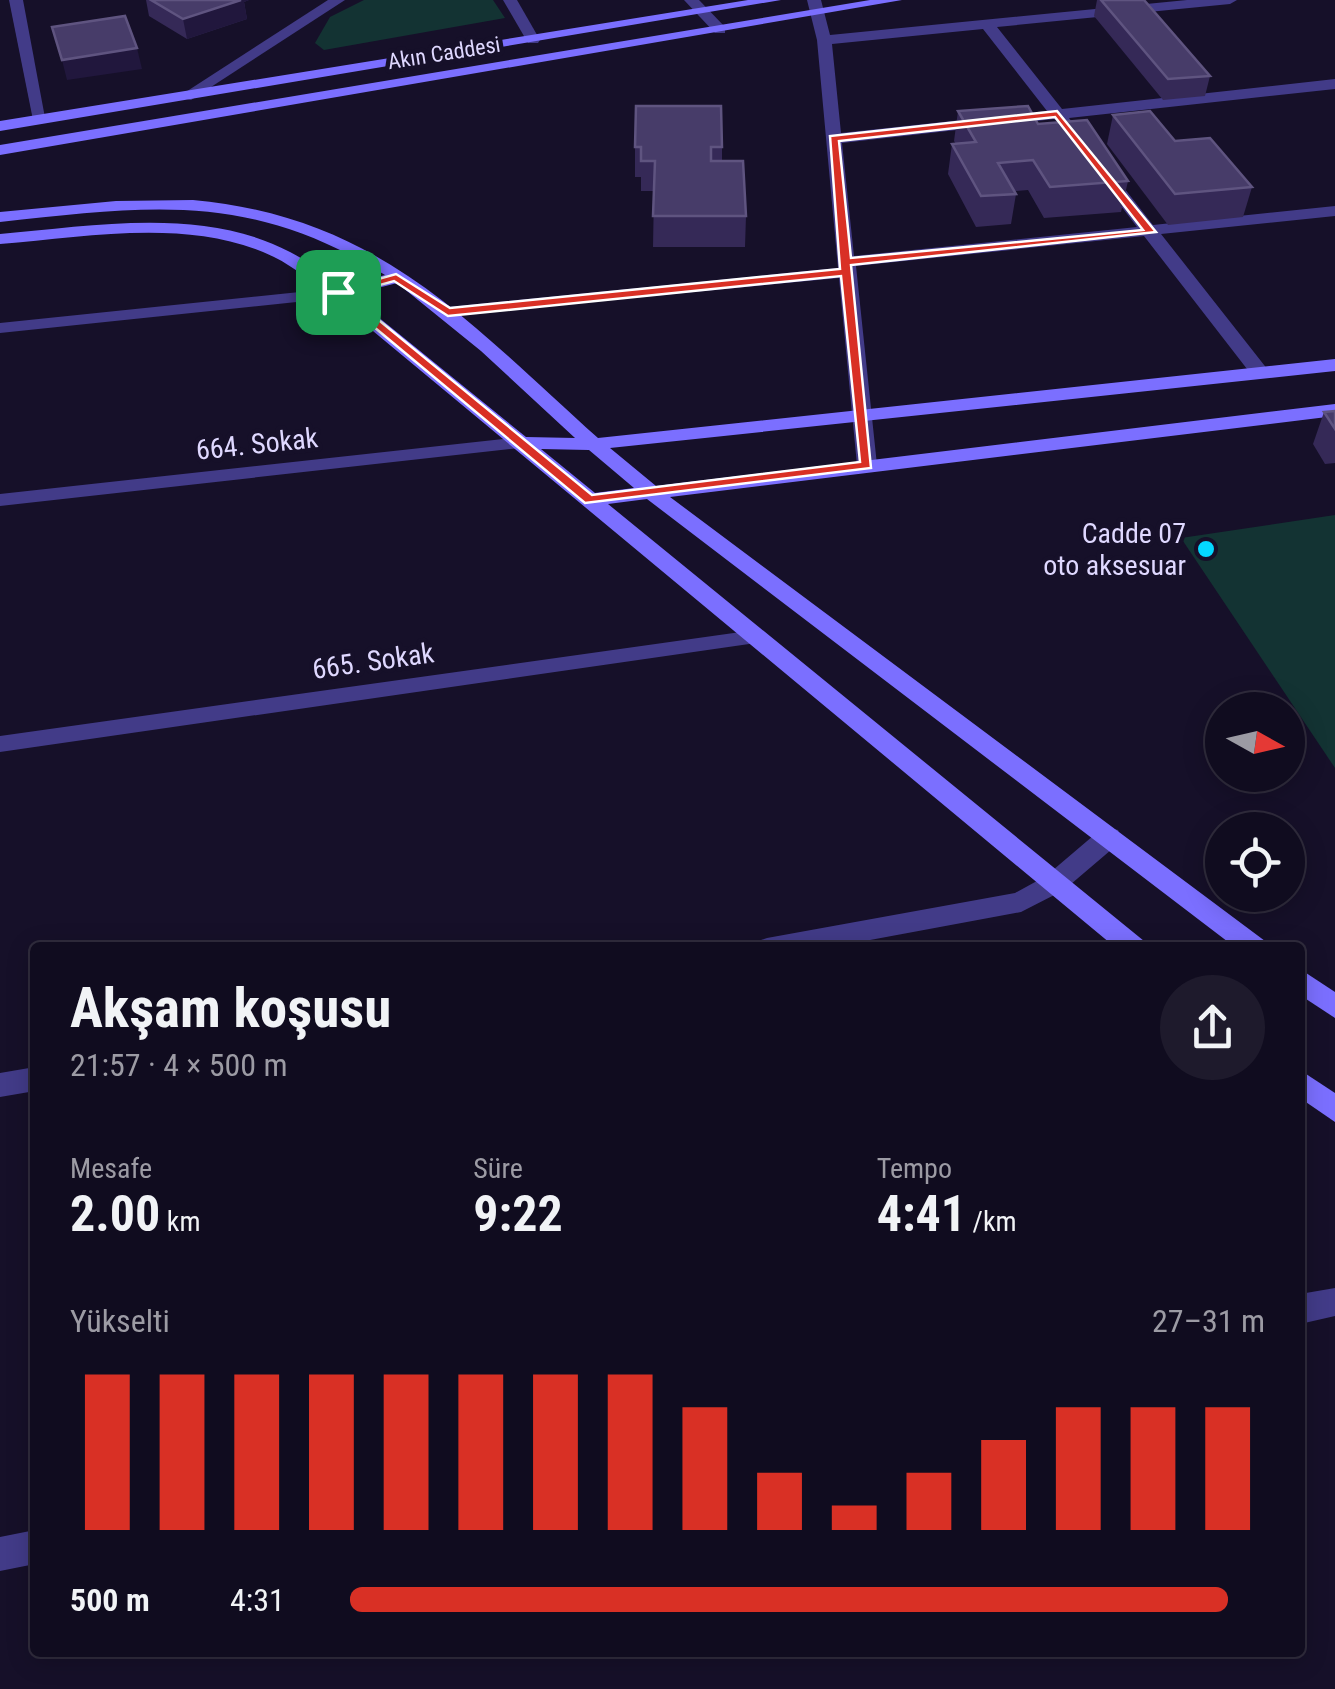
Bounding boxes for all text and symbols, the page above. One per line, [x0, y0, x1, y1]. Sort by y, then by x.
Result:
street label: Akın Caddesi [386, 32, 502, 74]
pin [296, 250, 381, 335]
icon: arrive [311, 265, 366, 320]
street label: 664. Sokak [194, 421, 320, 467]
place label: Cadde 07 oto aksesuar [1043, 517, 1186, 582]
marker: Cadde 07 oto aksesuar [1195, 538, 1217, 560]
street label: 665. Sokak [310, 636, 436, 686]
north arrow [1205, 692, 1305, 792]
map controls [1205, 692, 1305, 912]
button: locate [1205, 812, 1305, 912]
button: share [1160, 975, 1265, 1080]
text: Akşam koşusu [70, 976, 391, 1040]
text: 21:57 · 4 × 500 m [70, 1046, 288, 1084]
text: Mesafe [70, 1152, 152, 1185]
text: Süre [473, 1152, 523, 1185]
text: Tempo [877, 1152, 952, 1185]
text: 2.00 [70, 1185, 160, 1243]
text: 9:22 [473, 1185, 563, 1243]
text: 4:41 [877, 1185, 966, 1243]
text: km [160, 1205, 200, 1238]
text: /km [966, 1205, 1017, 1238]
text: Yükselti [70, 1302, 170, 1340]
text: 27–31 m [1152, 1302, 1265, 1340]
text: 500 m [70, 1581, 150, 1619]
text: 4:31 [230, 1581, 285, 1619]

